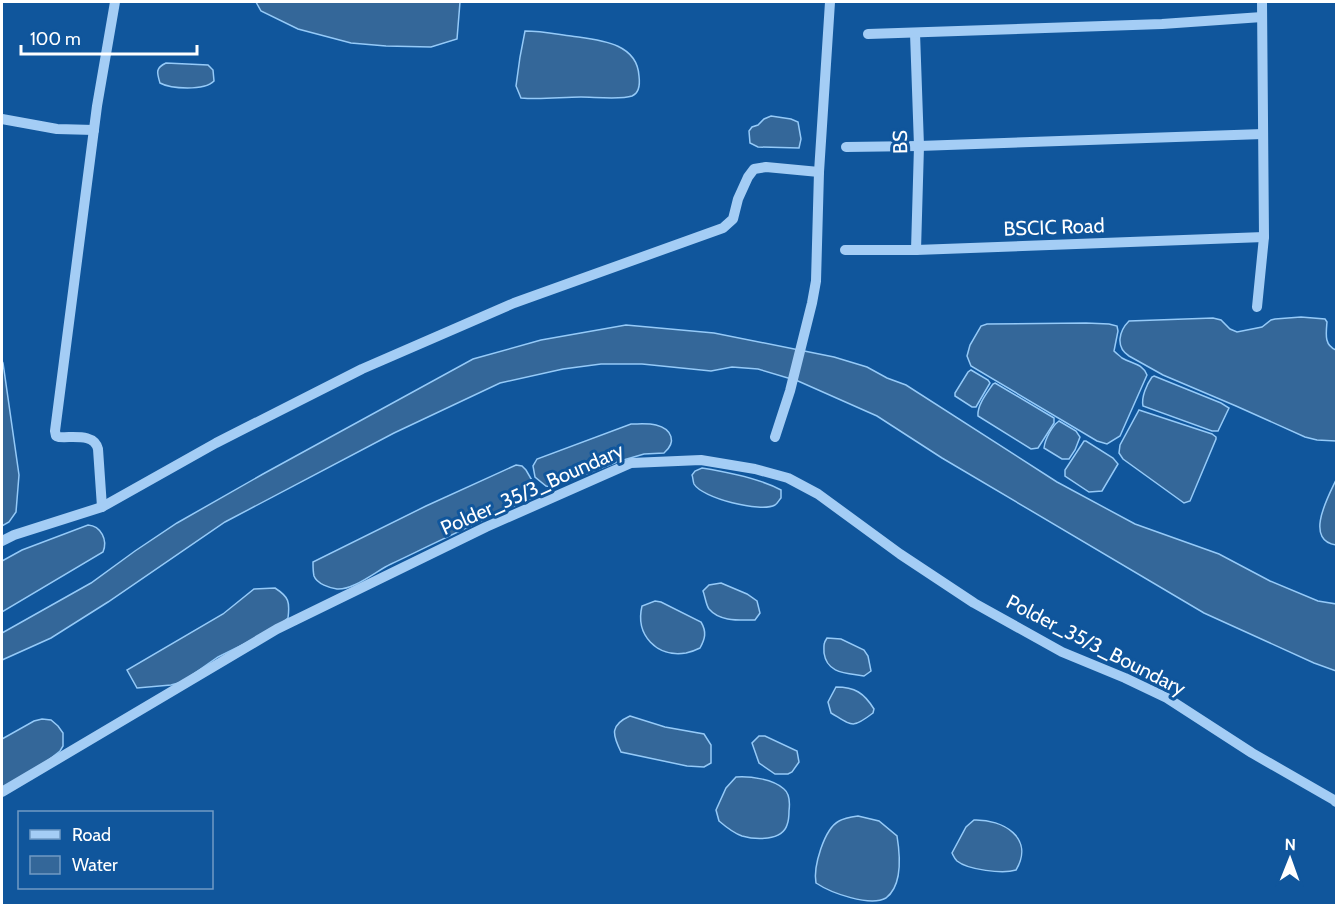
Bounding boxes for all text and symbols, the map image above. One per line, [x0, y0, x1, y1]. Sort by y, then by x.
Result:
scale bar [21, 18, 196, 56]
text: 100 m [30, 28, 81, 50]
street label: BS [888, 130, 912, 154]
street label: BSCIC Road [1003, 213, 1105, 241]
street label: Polder_35/3_Boundary [437, 438, 627, 540]
street label: Polder_35/3_Boundary [1002, 589, 1190, 701]
legend [18, 811, 213, 889]
text: Road [72, 824, 111, 846]
north arrow [1260, 829, 1320, 889]
text: N [1284, 835, 1296, 854]
text: Water [72, 854, 118, 876]

